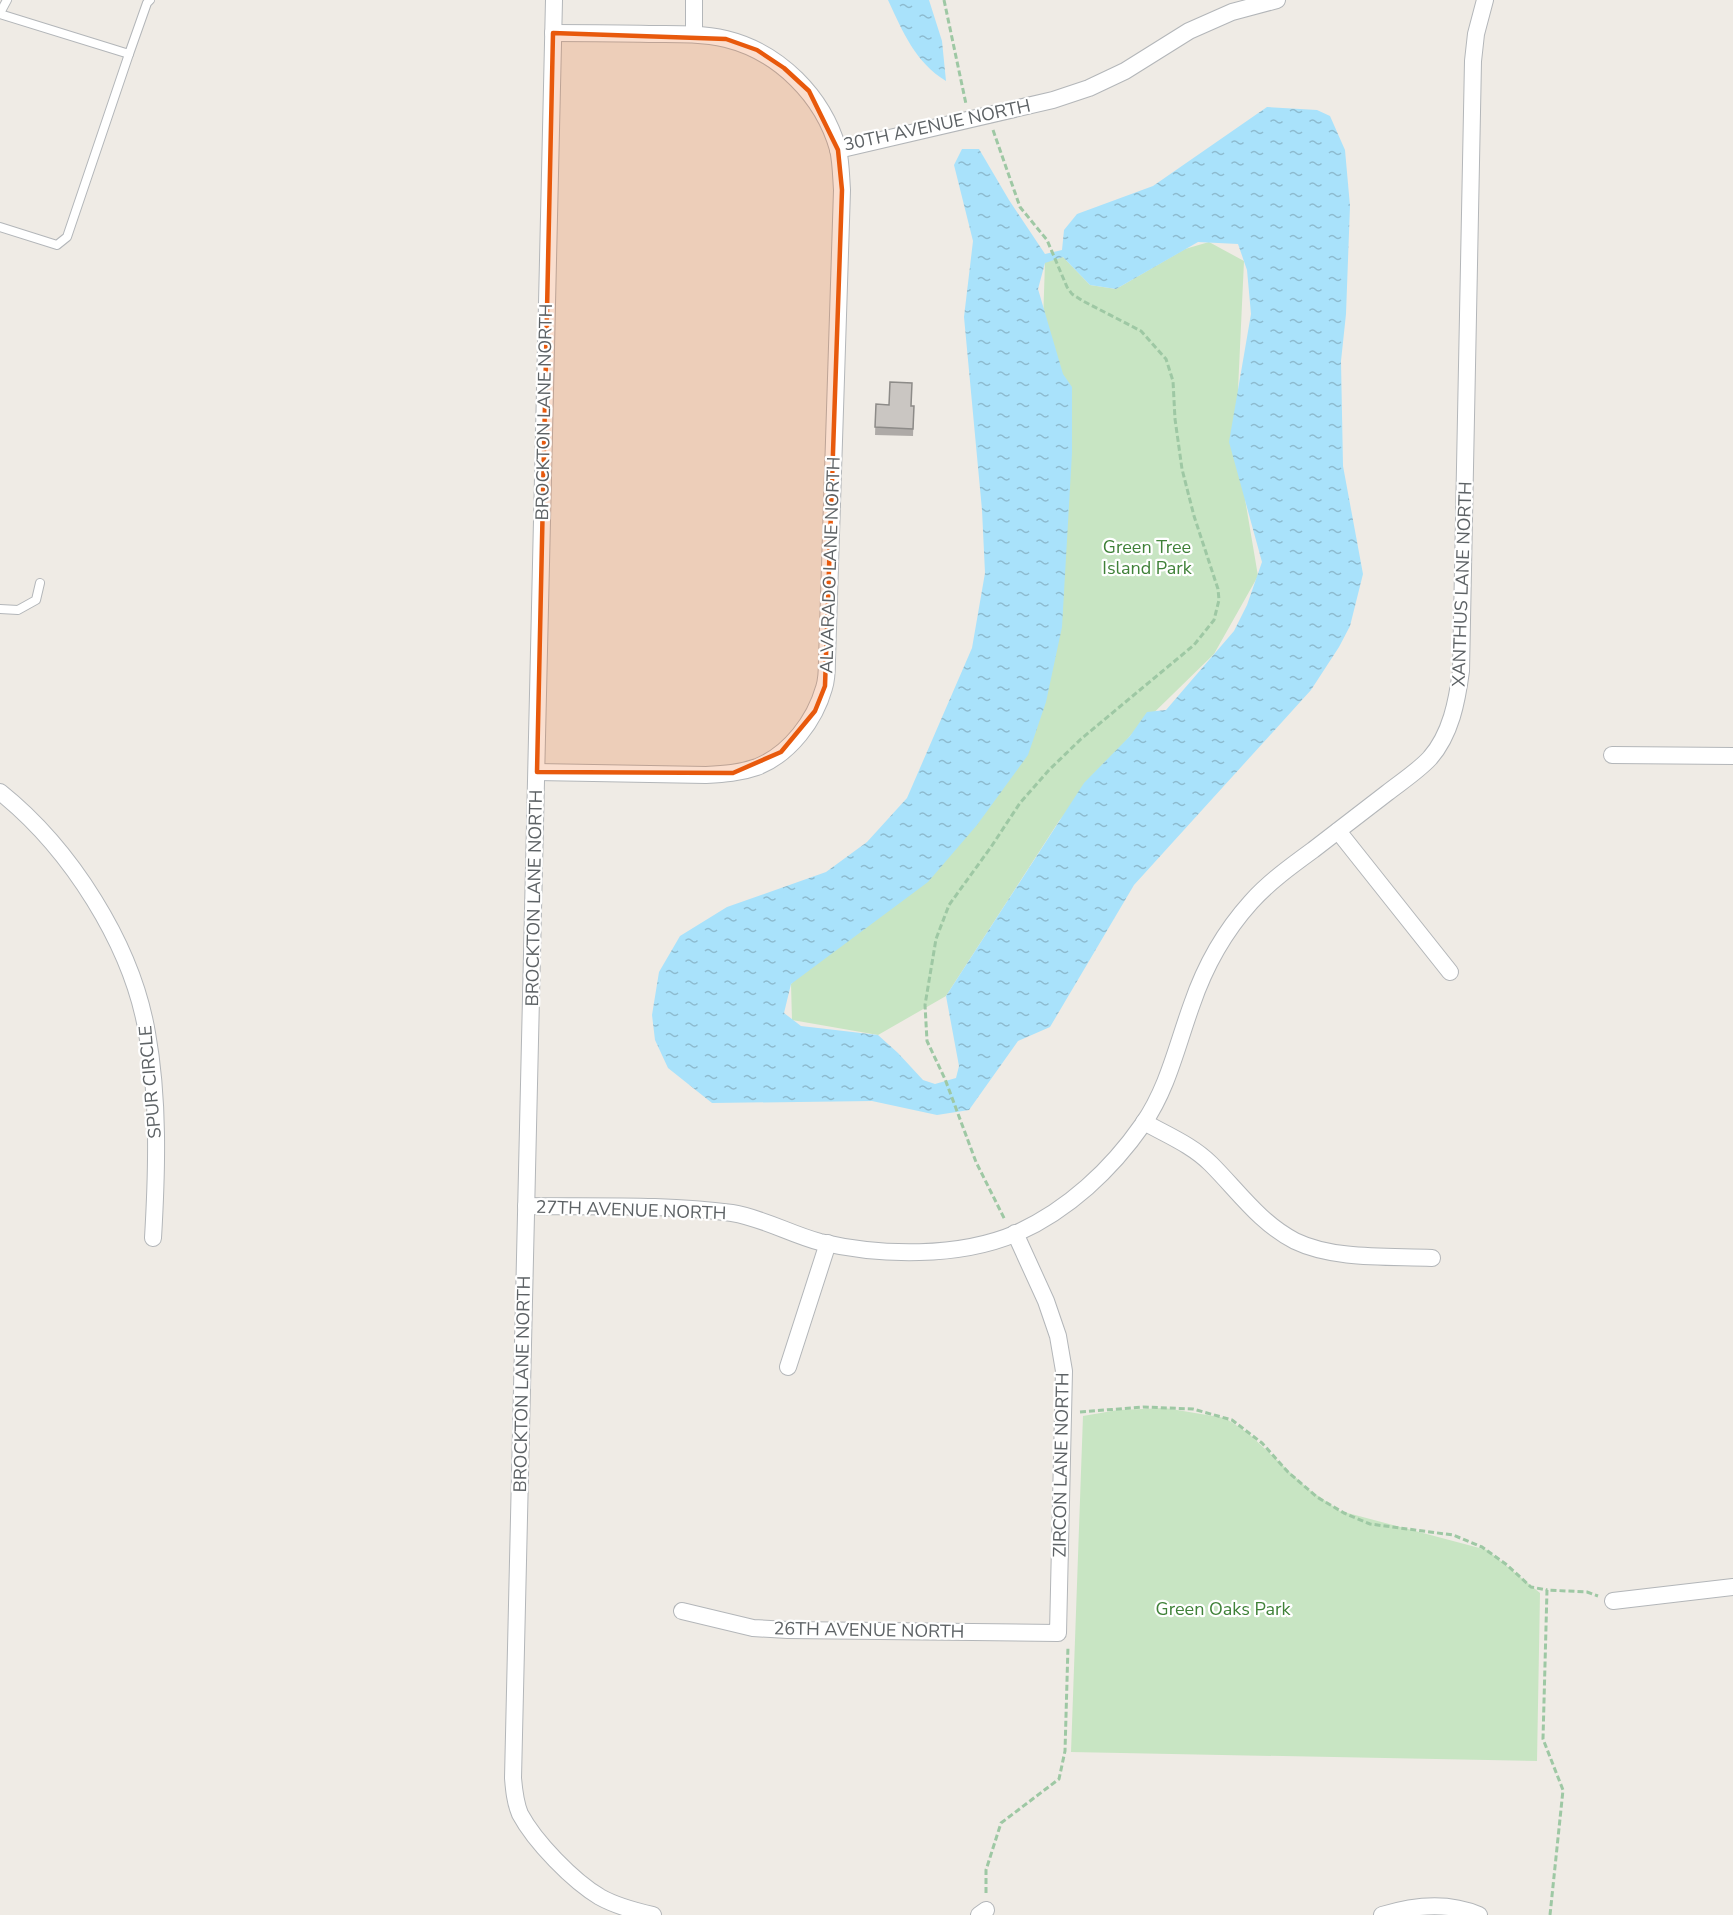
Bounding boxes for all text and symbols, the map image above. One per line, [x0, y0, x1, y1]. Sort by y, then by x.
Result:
street label: 30TH AVENUE NORTH [841, 93, 1033, 157]
street label: BROCKTON LANE NORTH [530, 303, 558, 521]
street label: ALVARADO LANE NORTH [814, 456, 846, 674]
street label: XANTHUS LANE NORTH [1446, 481, 1478, 687]
park label: Green Tree Island Park [1102, 535, 1193, 580]
street label: BROCKTON LANE NORTH [520, 789, 548, 1007]
street label: SPUR CIRCLE [133, 1025, 167, 1139]
street label: 27TH AVENUE NORTH [535, 1195, 727, 1225]
street label: BROCKTON LANE NORTH [508, 1275, 536, 1493]
street label: ZIRCON LANE NORTH [1047, 1372, 1075, 1558]
park label: Green Oaks Park [1156, 1597, 1291, 1621]
street label: 26TH AVENUE NORTH [773, 1616, 965, 1644]

